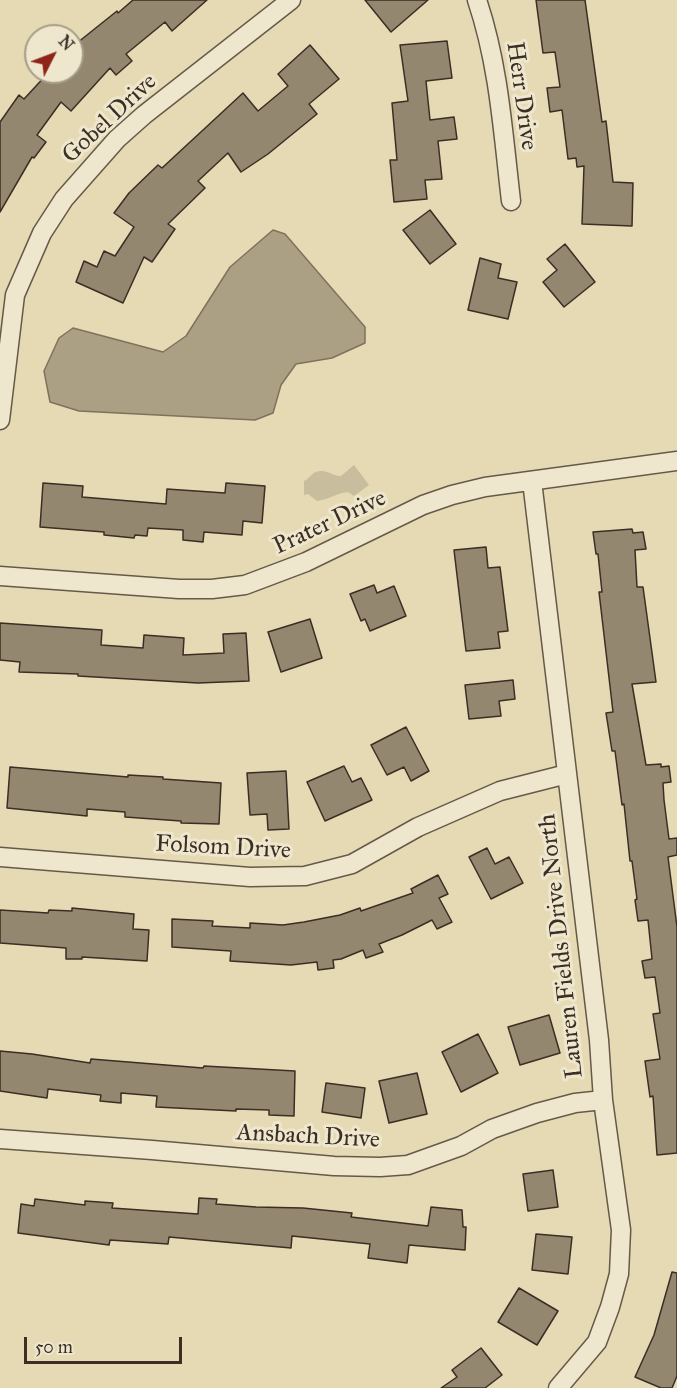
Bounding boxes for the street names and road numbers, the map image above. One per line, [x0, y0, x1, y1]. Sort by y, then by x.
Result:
street label: Herr Drive [499, 40, 543, 152]
street label: Gobel Drive [57, 68, 163, 170]
street label: Prater Drive [269, 484, 391, 562]
street label: Lauren Fields Drive North [534, 812, 590, 1080]
street label: Folsom Drive [155, 830, 291, 866]
street label: Ansbach Drive [235, 1119, 381, 1155]

